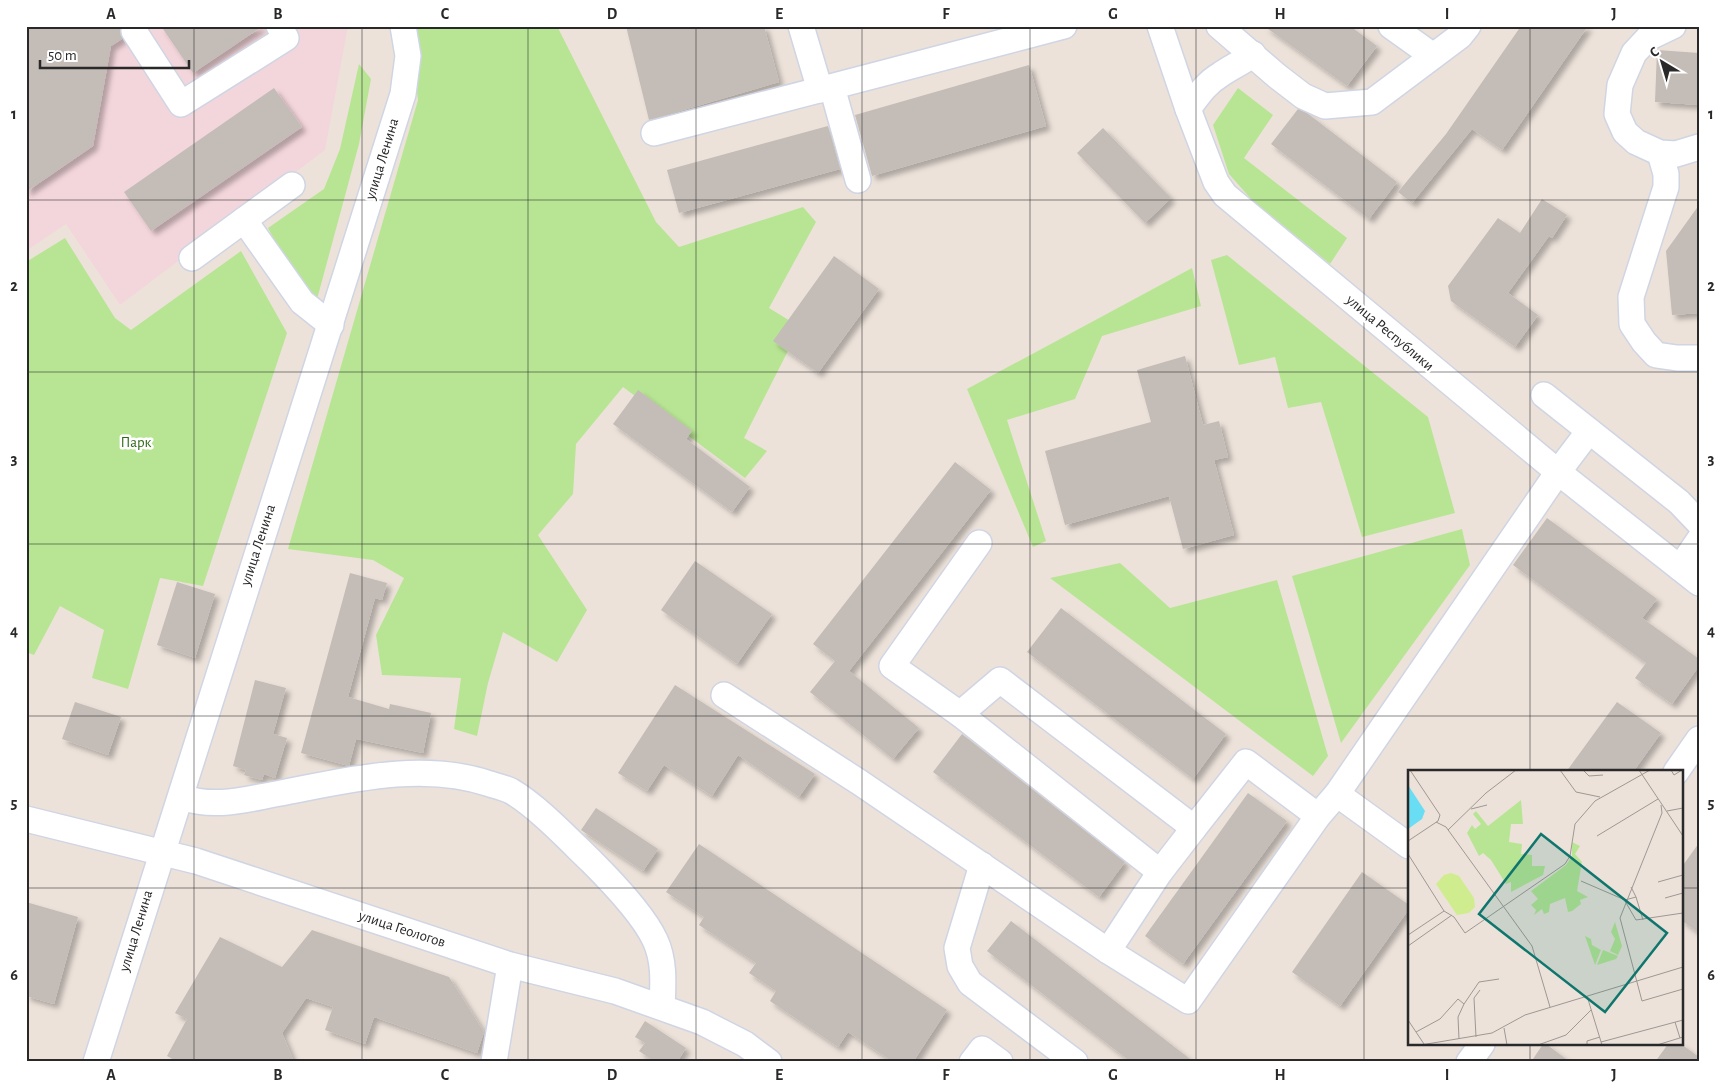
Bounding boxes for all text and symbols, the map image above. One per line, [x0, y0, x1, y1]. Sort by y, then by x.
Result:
text: A [106, 6, 116, 22]
text: B [273, 6, 283, 22]
text: C [441, 6, 450, 22]
text: D [607, 6, 618, 22]
text: E [775, 6, 783, 22]
text: F [942, 6, 950, 22]
text: G [1108, 6, 1118, 22]
text: H [1274, 6, 1286, 22]
text: I [1445, 6, 1449, 22]
text: J [1611, 6, 1617, 22]
scale bar [40, 38, 189, 70]
north arrow [1638, 38, 1688, 88]
text: С [1647, 44, 1662, 60]
text: 50 m [48, 48, 77, 63]
text: 1 [11, 106, 17, 122]
text: 1 [1708, 106, 1714, 122]
street label: улица Ленина [362, 116, 402, 202]
text: 2 [10, 278, 18, 294]
text: 2 [1707, 278, 1715, 294]
street label: улица Республики [1343, 291, 1437, 374]
park label: Парк [121, 435, 152, 450]
text: 3 [11, 451, 18, 467]
text: 3 [1708, 451, 1715, 467]
street label: улица Ленина [238, 502, 278, 588]
text: 4 [10, 623, 18, 639]
text: 4 [1707, 623, 1715, 639]
inset map [1408, 770, 1682, 1046]
text: 5 [11, 795, 18, 811]
text: 5 [1708, 795, 1715, 811]
street label: улица Ленина [116, 888, 156, 974]
street label: улица Геологов [356, 908, 447, 950]
text: 6 [10, 967, 18, 983]
text: 6 [1707, 967, 1715, 983]
text: A [106, 1067, 116, 1083]
text: B [273, 1067, 283, 1083]
text: C [441, 1067, 450, 1083]
text: D [607, 1067, 618, 1083]
text: E [775, 1067, 783, 1083]
text: F [942, 1067, 950, 1083]
text: G [1108, 1067, 1118, 1083]
text: H [1274, 1067, 1286, 1083]
text: I [1445, 1067, 1449, 1083]
text: J [1611, 1067, 1617, 1083]

